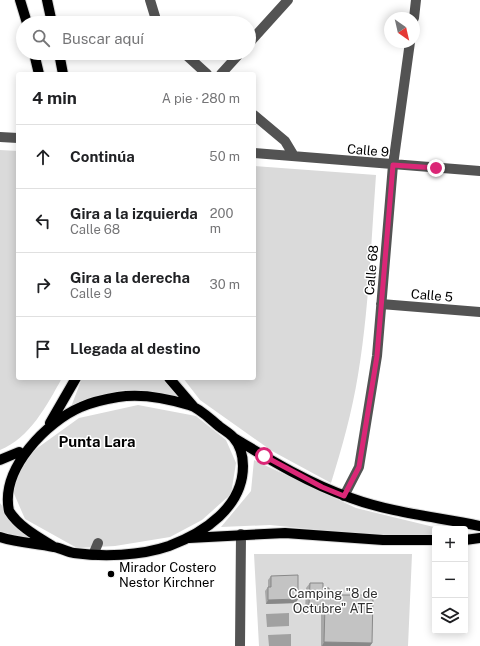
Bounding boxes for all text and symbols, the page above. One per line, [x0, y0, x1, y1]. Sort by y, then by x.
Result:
north arrow [384, 12, 420, 48]
search box [16, 16, 256, 60]
icon: search [30, 27, 52, 49]
text: Buscar aquí [62, 30, 144, 47]
text: 4 min [32, 88, 77, 108]
text: A pie · 280 m [162, 91, 240, 106]
street label: Calle 9 [346, 141, 390, 160]
icon: ahead [32, 146, 54, 168]
text: Continúa [70, 148, 135, 165]
text: 50 m [209, 149, 240, 164]
route end [427, 159, 445, 177]
text: Gira a la izquierda [70, 205, 198, 222]
text: 200 m [210, 206, 233, 236]
icon: left [32, 210, 54, 232]
text: Calle 68 [70, 222, 120, 237]
street label: Calle 68 [362, 244, 381, 296]
text: Gira a la derecha [70, 269, 190, 286]
icon: right [32, 274, 54, 296]
text: 30 m [210, 277, 240, 292]
text: Calle 9 [70, 286, 112, 301]
street label: Calle 5 [410, 286, 454, 305]
icon: arrive [32, 338, 54, 360]
text: Llegada al destino [70, 340, 201, 357]
district label: Punta Lara [58, 433, 136, 450]
route start [255, 447, 273, 465]
map controls [432, 526, 468, 634]
button: + [432, 526, 468, 562]
place label: Mirador Costero Nestor Kirchner [119, 560, 216, 590]
button: − [432, 562, 468, 598]
marker: Mirador Costero Nestor Kirchner [106, 569, 116, 579]
park label: Camping "8 de Octubre" ATE [288, 586, 378, 616]
button: layers [432, 598, 468, 634]

